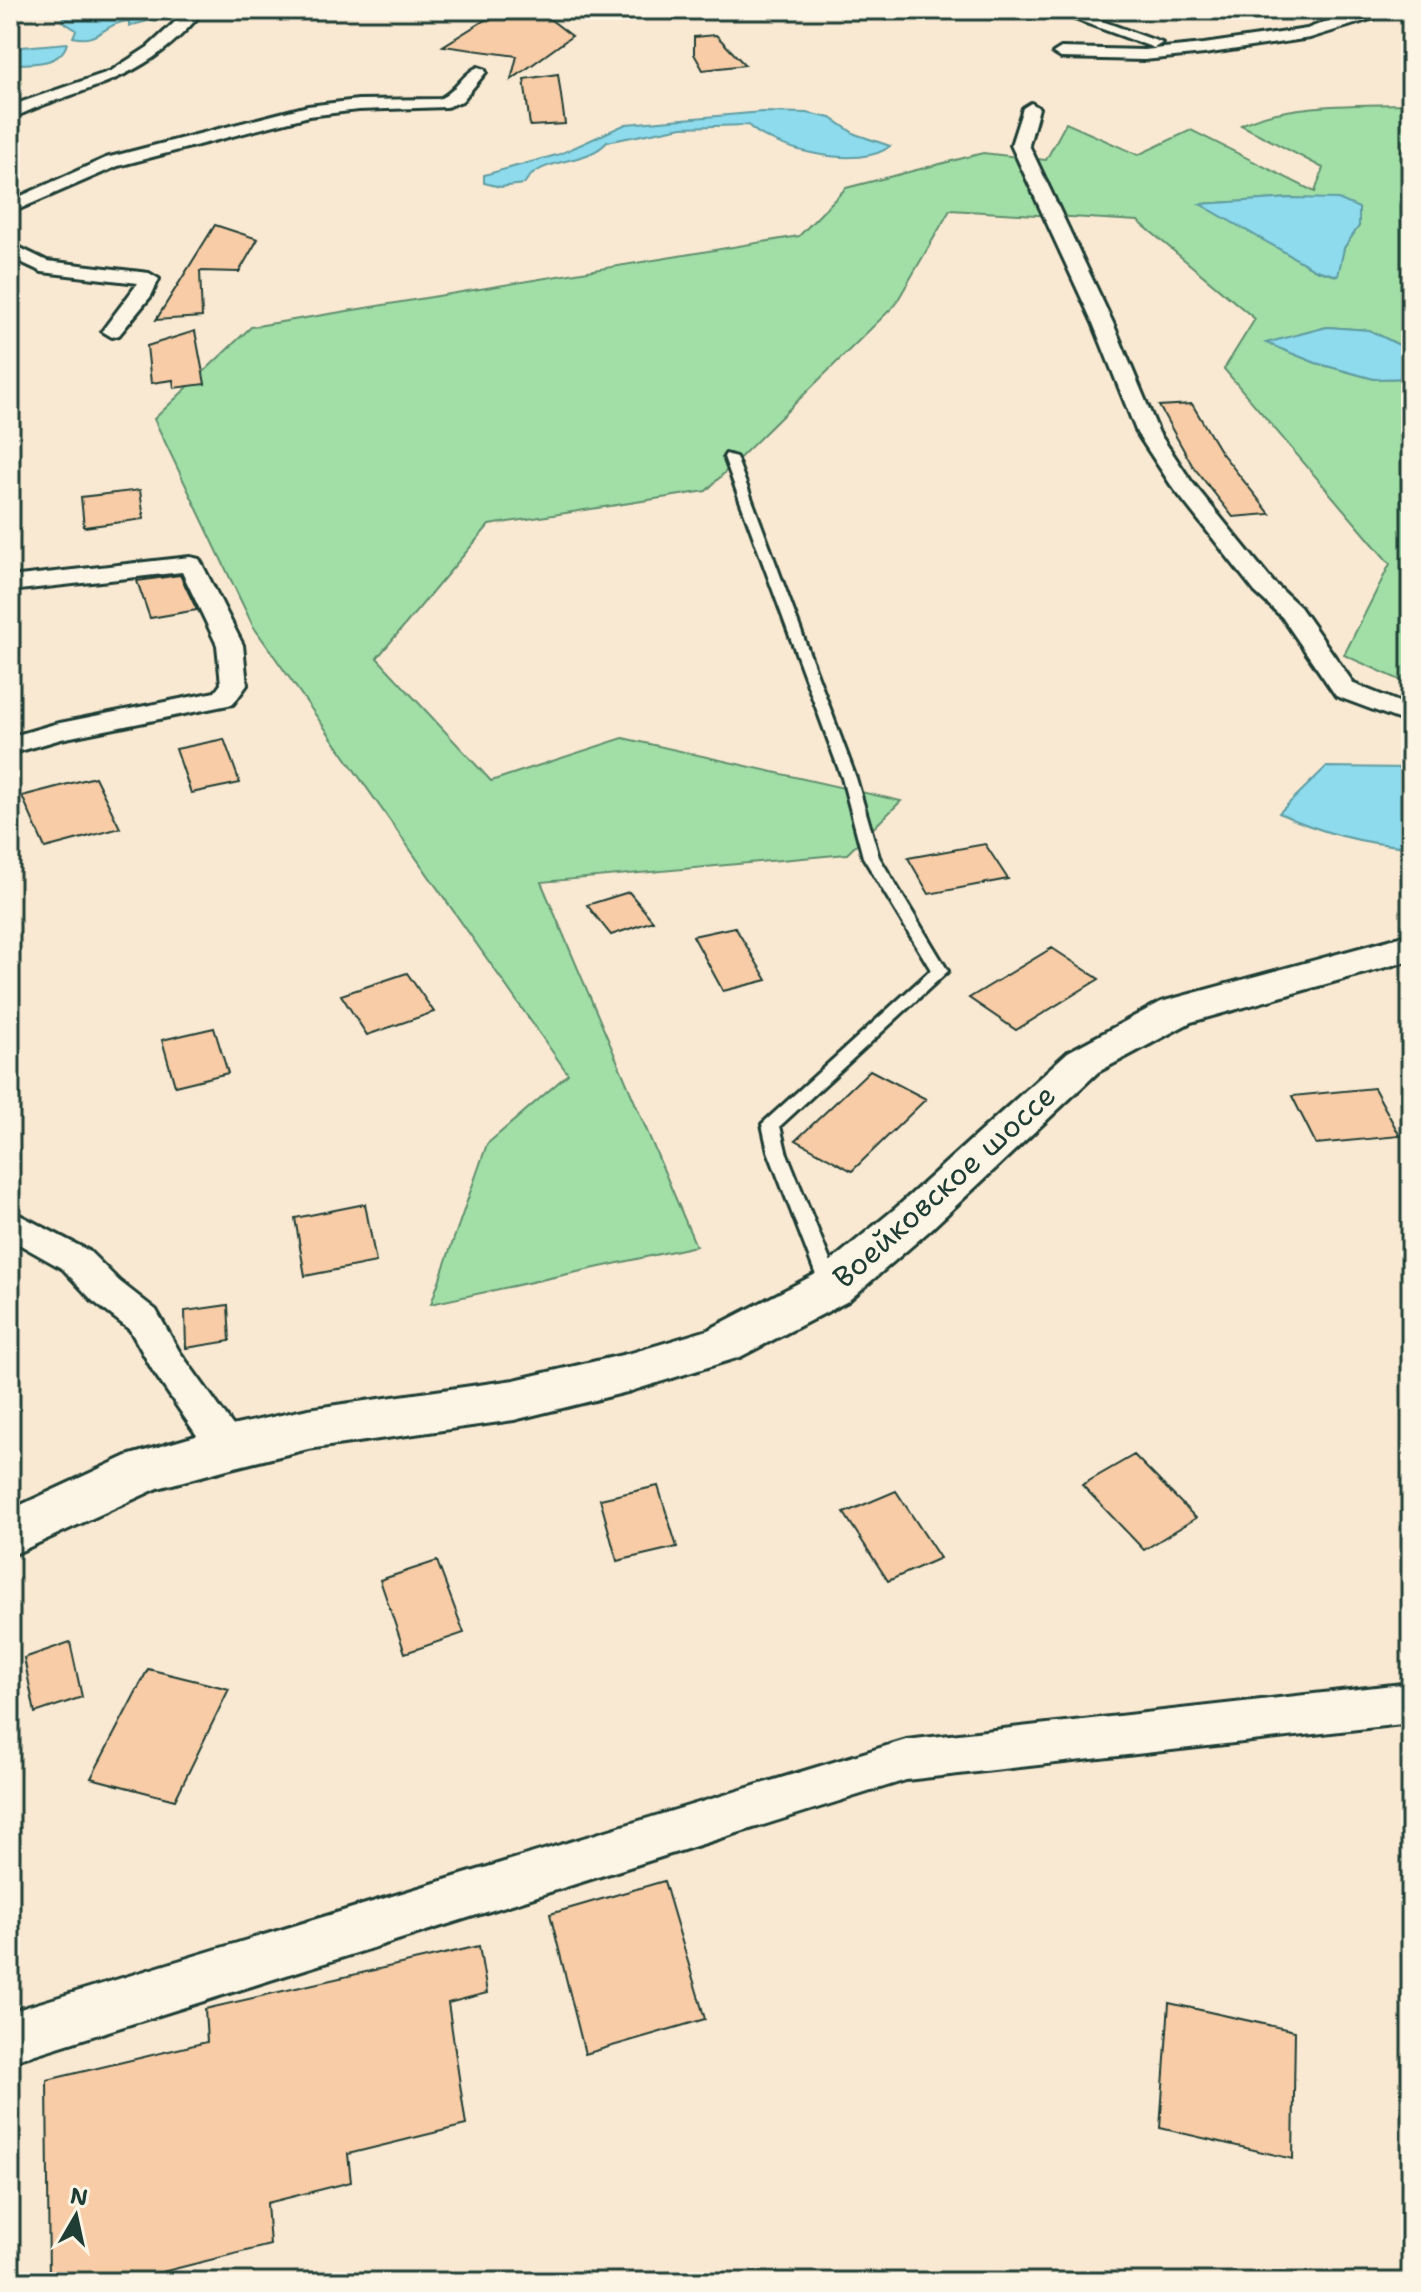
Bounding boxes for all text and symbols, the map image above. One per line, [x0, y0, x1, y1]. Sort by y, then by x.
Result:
street label: Воейковское шоссе [824, 1075, 1064, 1297]
north arrow [36, 2176, 116, 2256]
text: N [68, 2181, 90, 2212]

